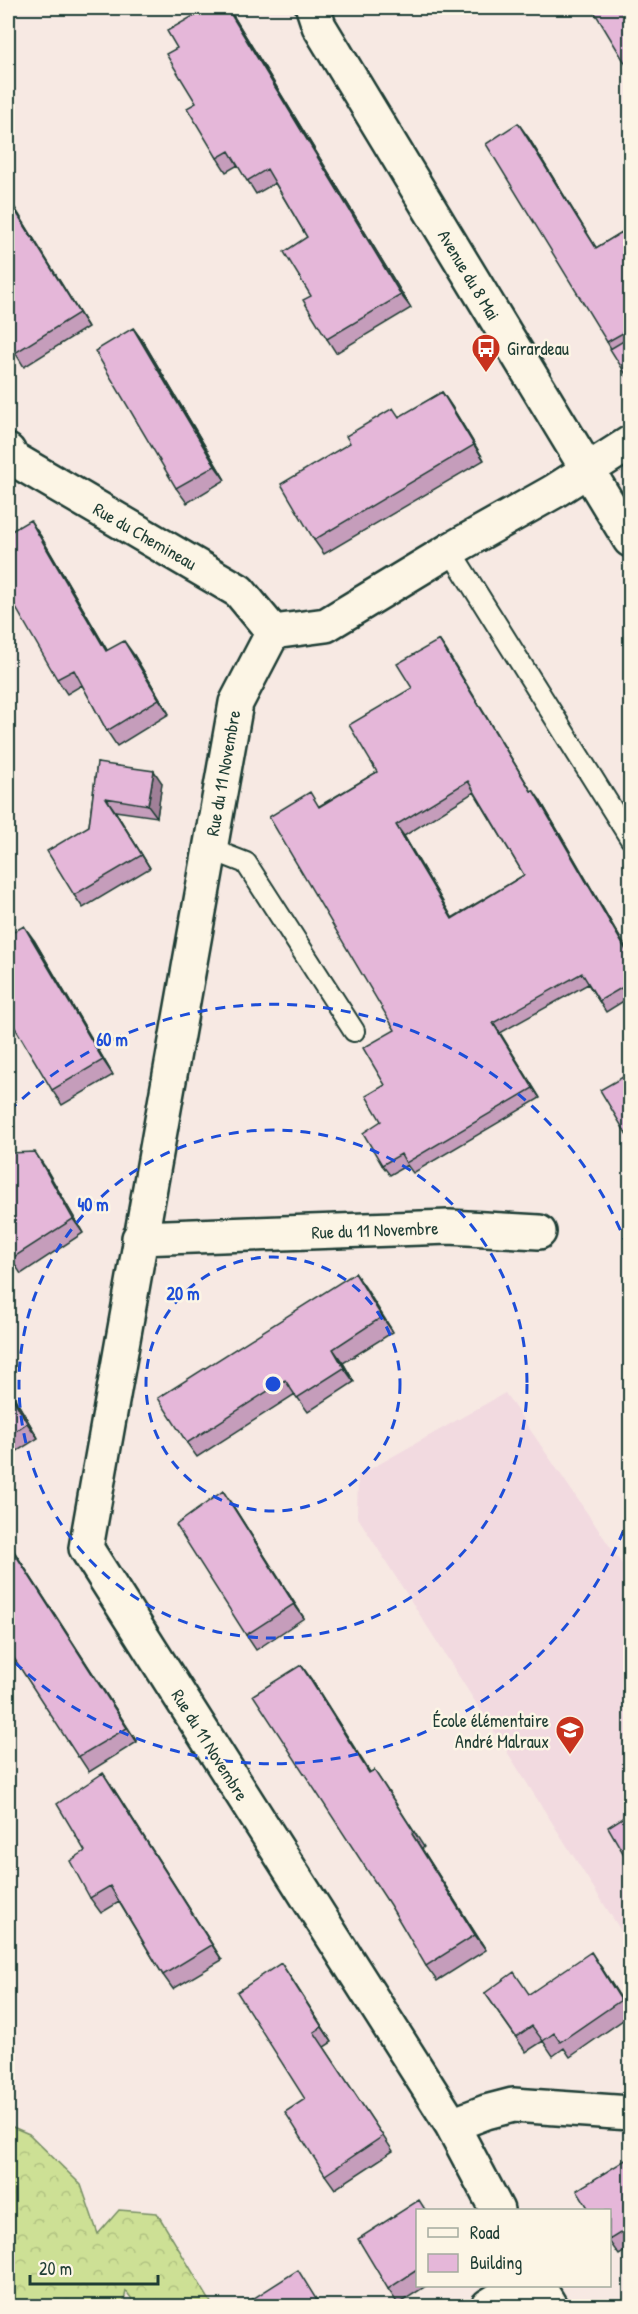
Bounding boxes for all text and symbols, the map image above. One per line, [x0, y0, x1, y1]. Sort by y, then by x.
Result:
street label: Avenue du 8 Mai [432, 225, 506, 325]
bus stop icon: Girardeau [470, 332, 502, 374]
place label: Girardeau [507, 336, 569, 361]
street label: Rue du Chemineau [89, 496, 201, 576]
street label: Rue du 11 Novembre [200, 708, 246, 838]
text: 60 m [96, 1027, 128, 1052]
text: 40 m [77, 1192, 109, 1217]
street label: Rue du 11 Novembre [311, 1215, 439, 1245]
text: 20 m [167, 1281, 199, 1306]
centre of rings [263, 1374, 283, 1394]
street label: Rue du 11 Novembre [166, 1684, 254, 1806]
place label: École élémentaire André Malraux [433, 1708, 549, 1754]
school or university icon: École élémentaire André Malraux [554, 1714, 586, 1756]
legend [416, 2209, 611, 2287]
text: Road [470, 2220, 500, 2245]
scale bar [30, 2248, 158, 2286]
text: Building [470, 2250, 522, 2275]
text: 20 m [39, 2256, 72, 2281]

